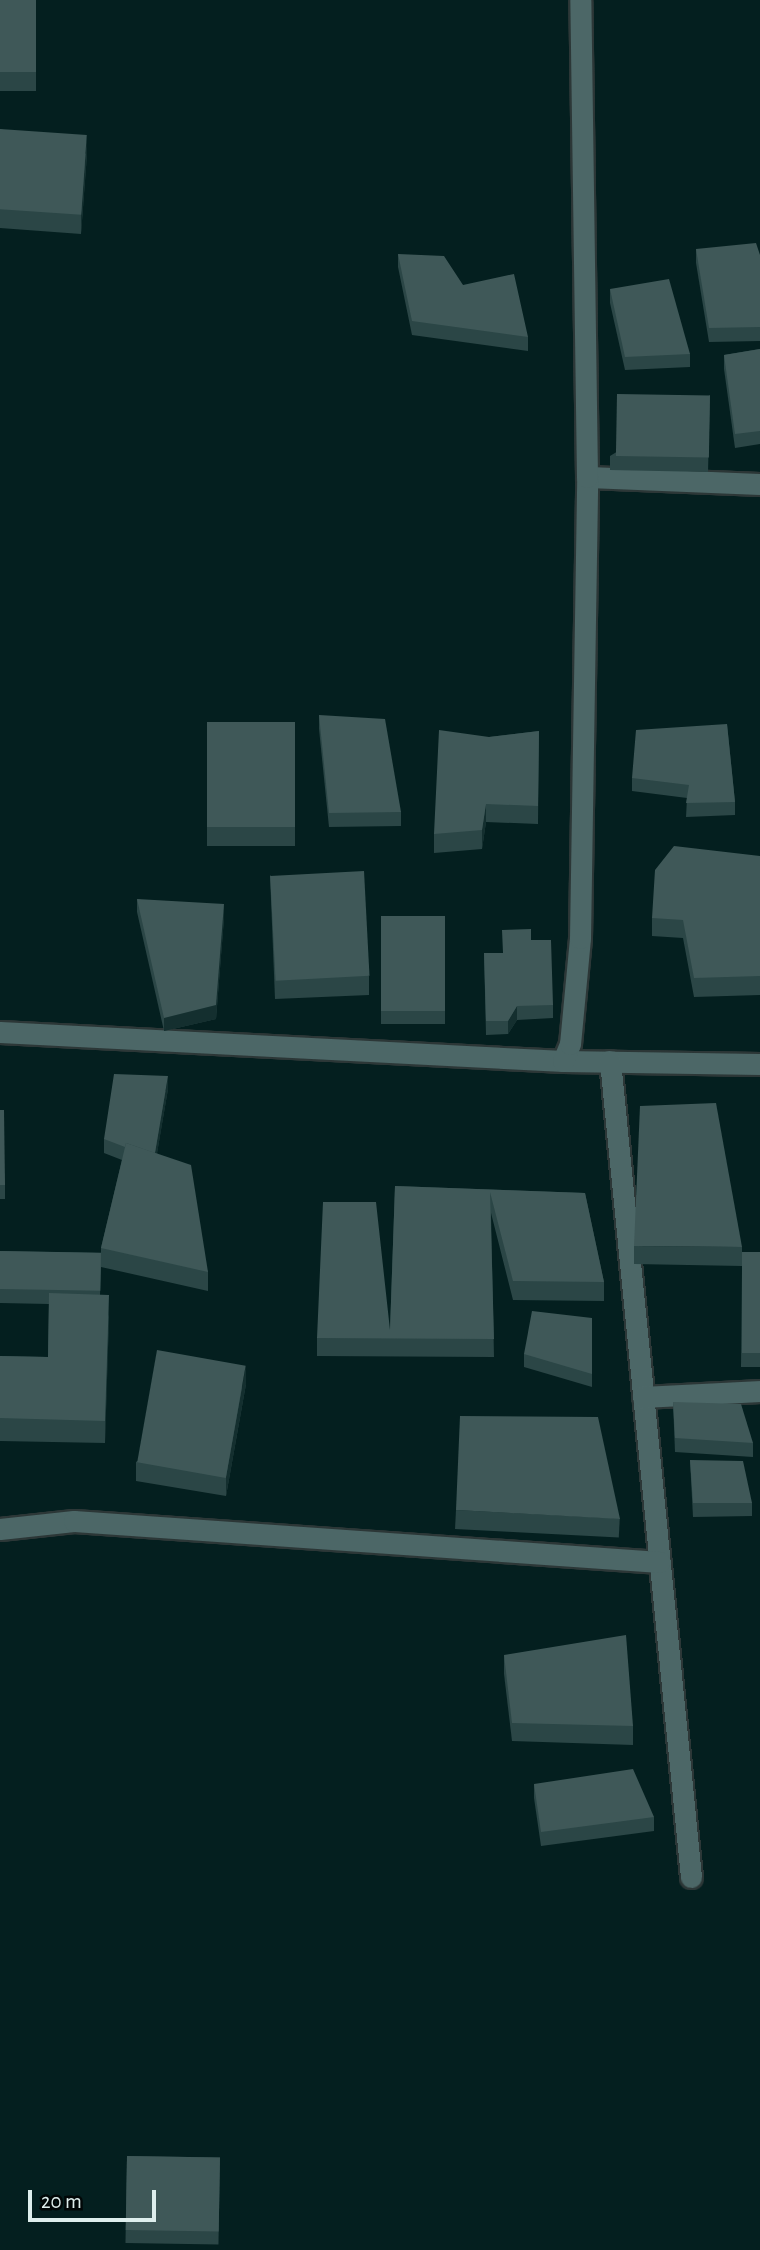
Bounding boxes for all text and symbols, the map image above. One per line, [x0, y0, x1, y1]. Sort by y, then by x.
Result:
scale bar [32, 2176, 159, 2220]
text: 20 m [41, 2191, 82, 2212]

